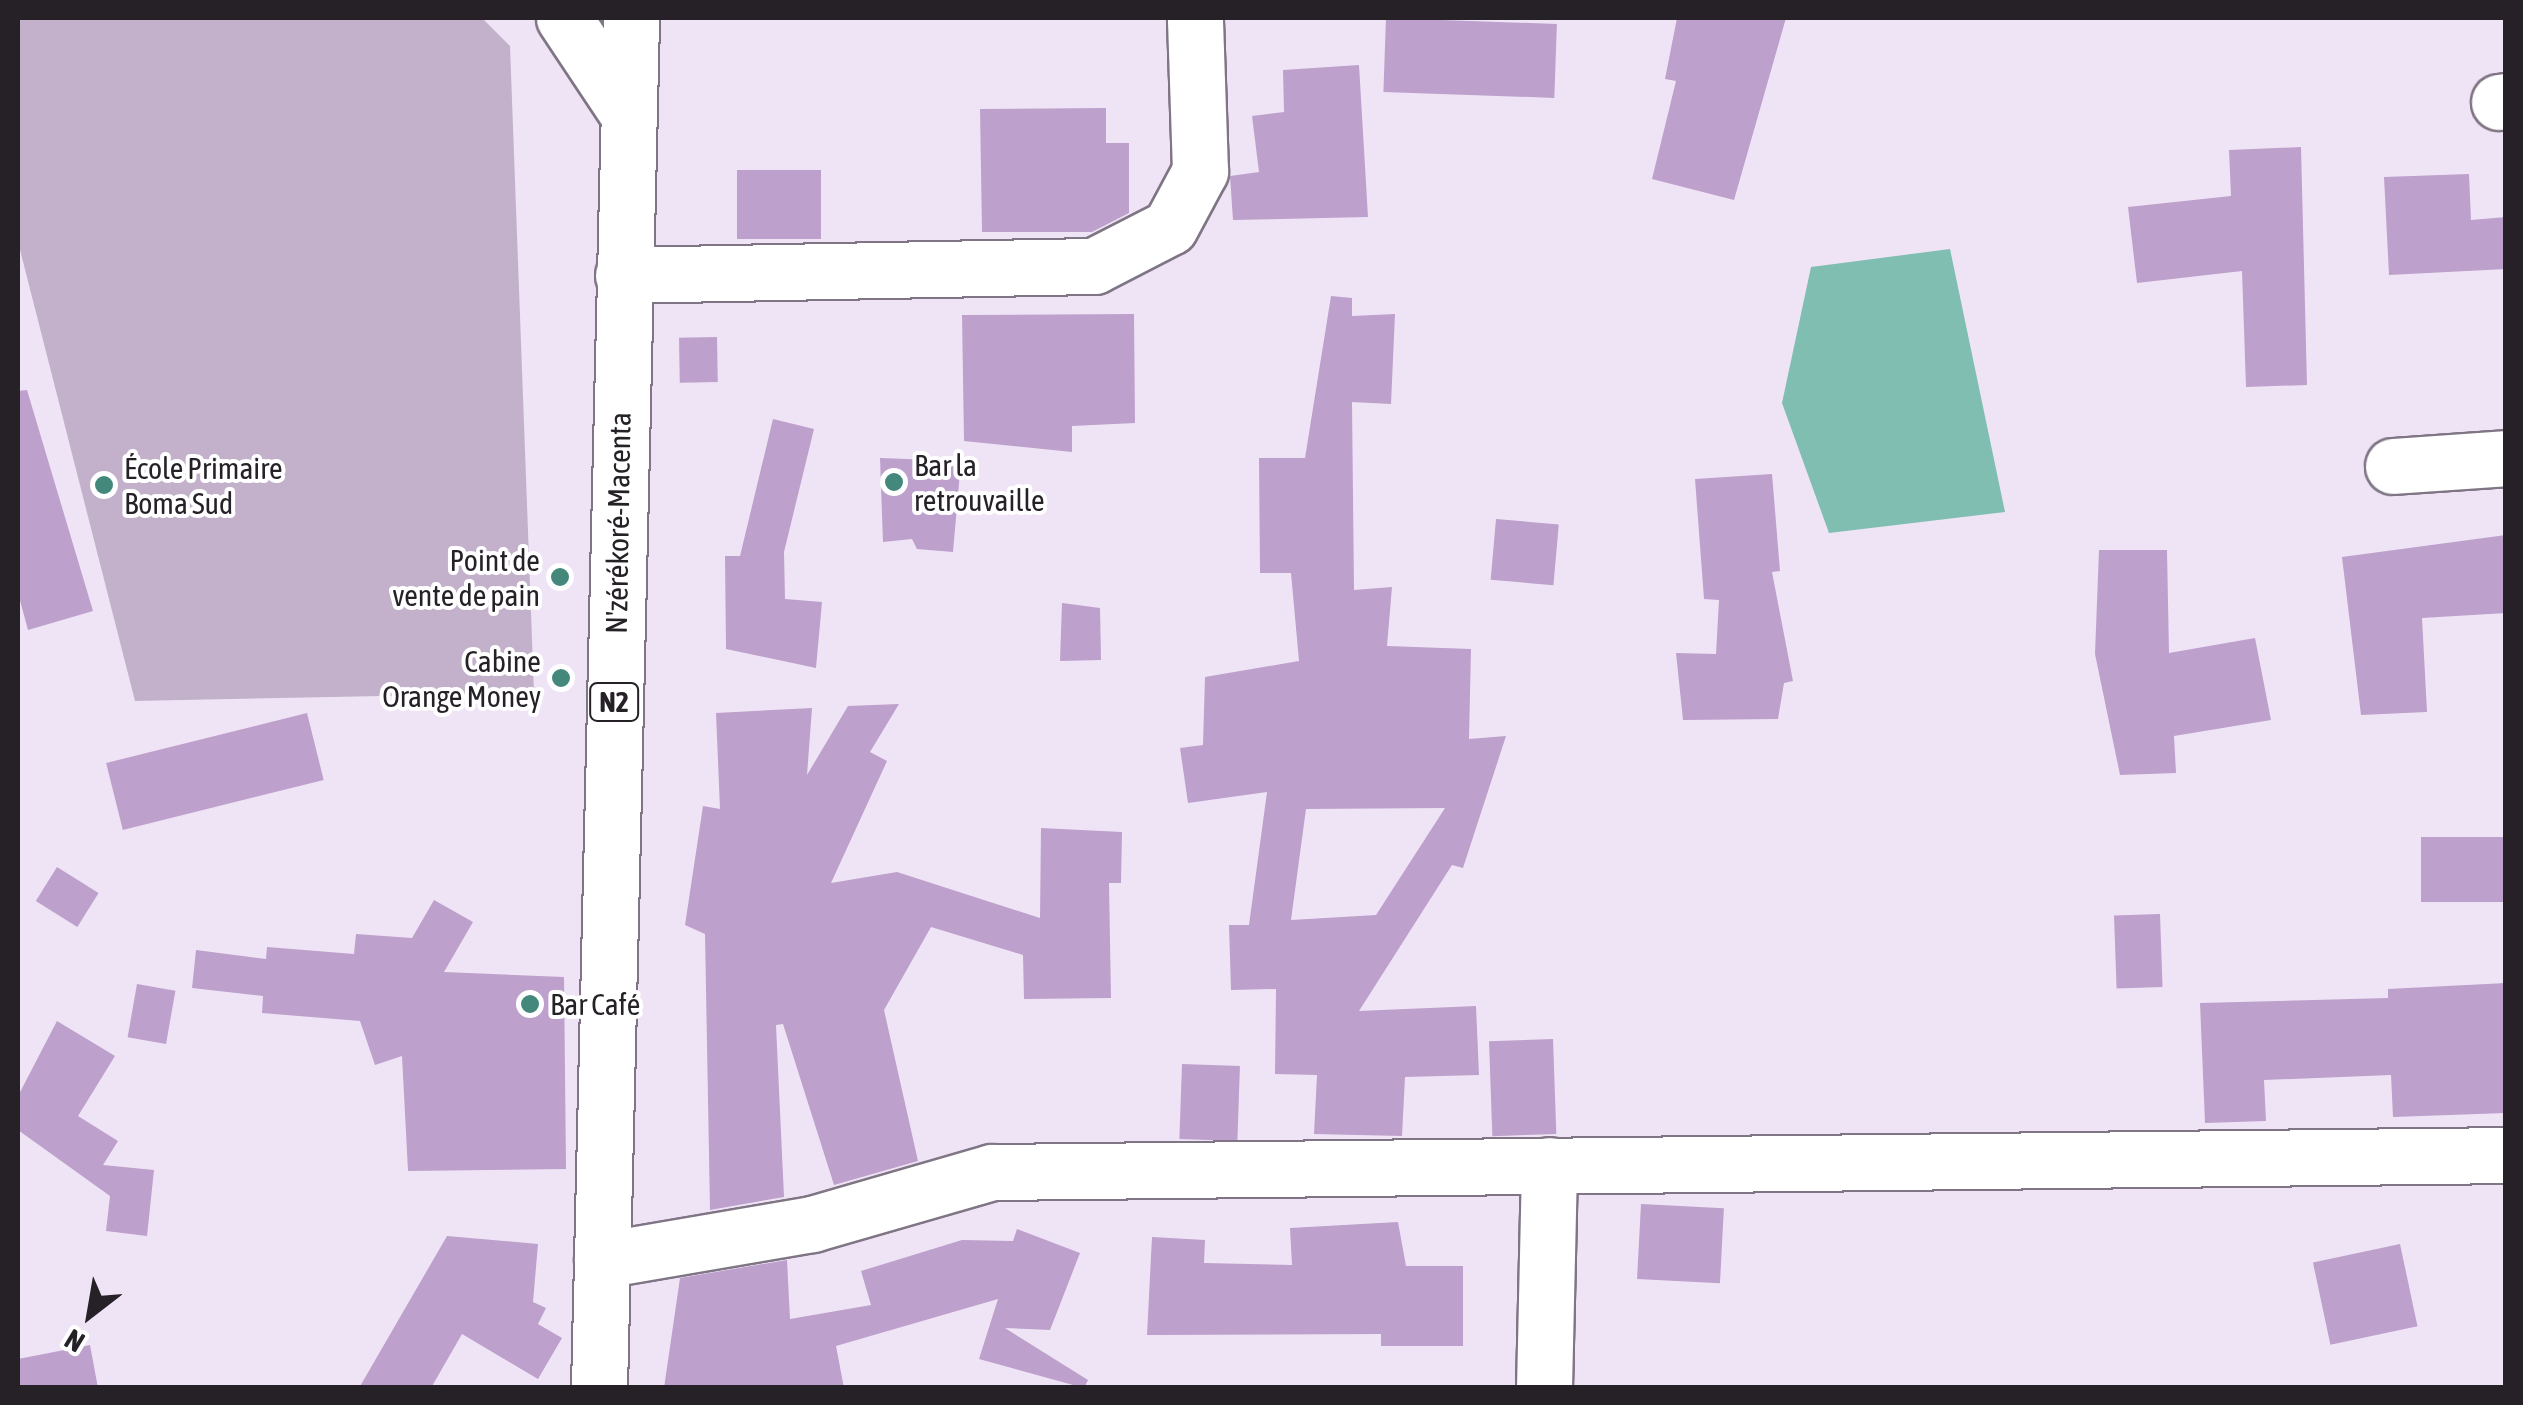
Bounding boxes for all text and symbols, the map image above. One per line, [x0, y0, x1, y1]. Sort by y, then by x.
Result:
street label: N'zérékoré-Macenta [598, 412, 638, 634]
place label: Bar la retrouvaille [914, 447, 1045, 518]
place label: École Primaire Boma Sud [124, 450, 283, 520]
marker: Bar la retrouvaille [883, 471, 905, 493]
marker: École Primaire Boma Sud [93, 474, 115, 496]
place label: Point de vente de pain [392, 542, 540, 612]
marker: Point de vente de pain [549, 566, 571, 588]
place label: Cabine Orange Money [382, 643, 541, 714]
marker: Cabine Orange Money [550, 667, 572, 689]
road number: N2 [589, 679, 639, 725]
place label: Bar Café [550, 986, 640, 1022]
marker: Bar Café [519, 993, 541, 1015]
north arrow [40, 1265, 140, 1365]
text: N [59, 1323, 90, 1359]

